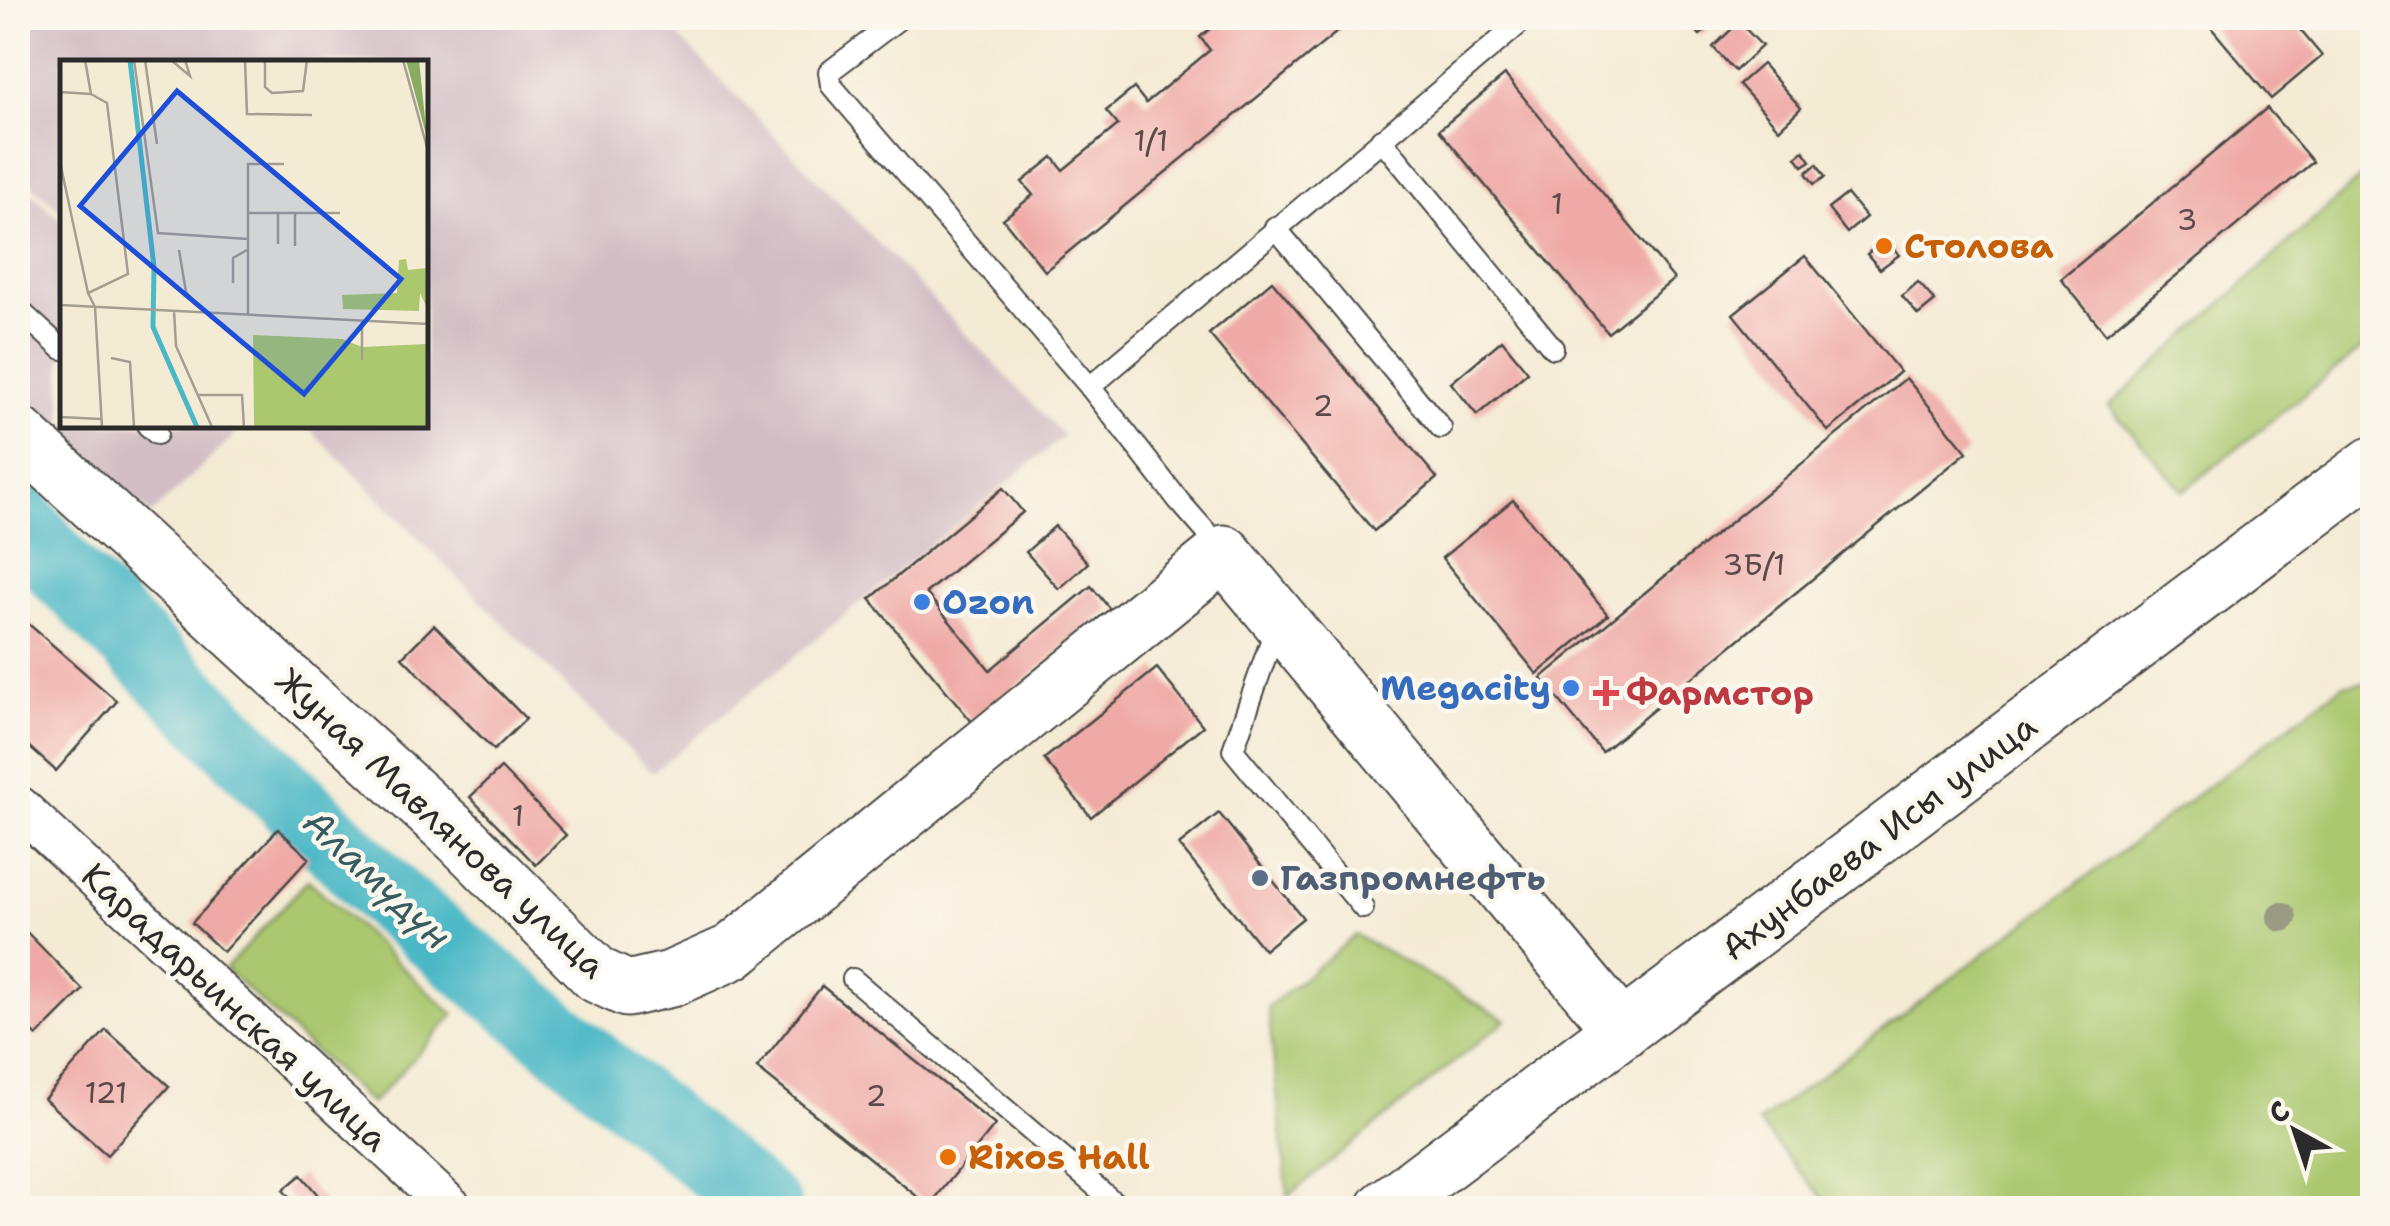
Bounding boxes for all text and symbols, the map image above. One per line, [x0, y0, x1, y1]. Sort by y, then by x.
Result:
inset map [60, 60, 428, 428]
house number: 1/1 [1134, 120, 1168, 161]
house number: 1 [1551, 183, 1563, 224]
house number: 3 [2177, 199, 2198, 240]
place label: Столова [1904, 222, 2054, 269]
marker: Столова [1873, 235, 1895, 257]
house number: 2 [1313, 385, 1334, 426]
house number: 3Б/1 [1722, 544, 1786, 585]
place label: Ozon [942, 578, 1034, 625]
marker: Ozon [911, 591, 933, 613]
street label: Жуная Мавлянова улица [266, 657, 617, 988]
place label: Megacity [1380, 664, 1551, 711]
place label: Фармстор [1626, 669, 1814, 716]
marker: Megacity [1560, 677, 1582, 699]
marker: Фармстор [1595, 682, 1617, 704]
street label: Ахунбаева Исы улица [1711, 702, 2046, 971]
house number: 1 [512, 795, 524, 836]
water label: Аламүдүн [292, 797, 462, 960]
street label: Карадарьинская улица [72, 852, 399, 1162]
place label: Газпромнефть [1280, 854, 1546, 901]
marker: Газпромнефть [1249, 867, 1271, 889]
house number: 121 [84, 1072, 128, 1113]
house number: 2 [866, 1075, 887, 1116]
north arrow [2245, 1081, 2345, 1181]
text: С [2260, 1092, 2298, 1132]
place label: Rixos Hall [968, 1133, 1150, 1180]
marker: Rixos Hall [937, 1146, 959, 1168]

